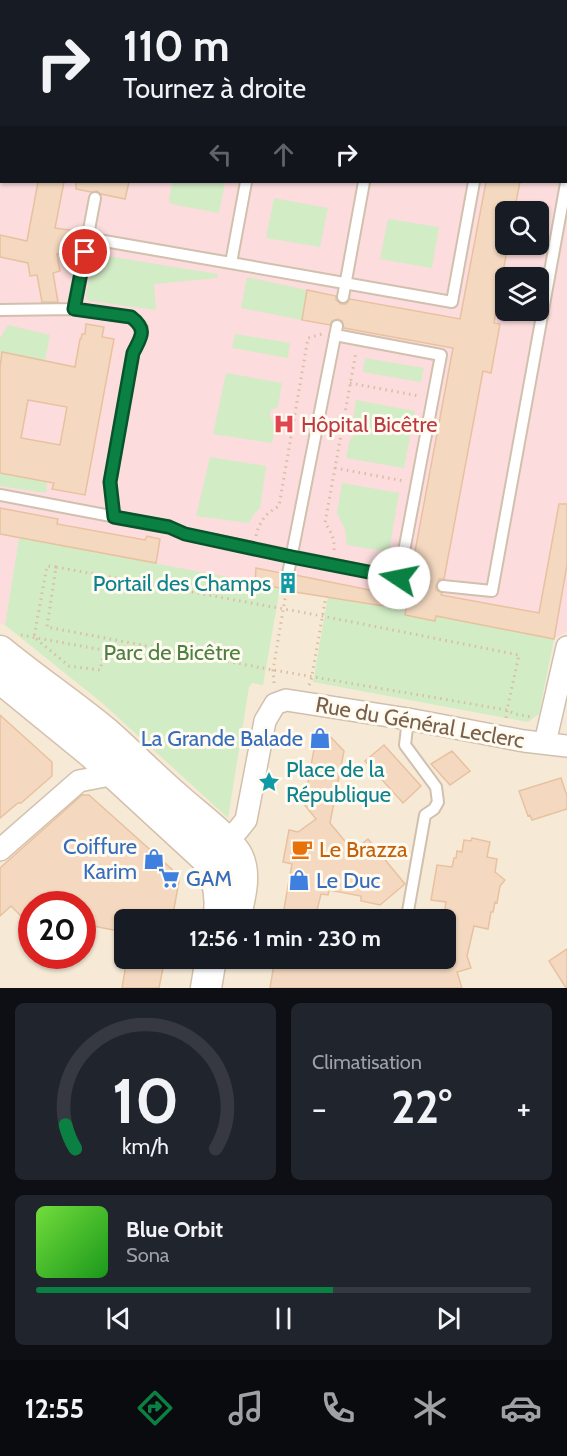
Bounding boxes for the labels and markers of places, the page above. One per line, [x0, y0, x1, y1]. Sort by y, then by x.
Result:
pin [59, 226, 110, 277]
place label: Hôpital Bicêtre [301, 411, 437, 438]
hospital icon: Hôpital Bicêtre [272, 412, 296, 436]
place label: Portail des Champs [93, 570, 271, 597]
building icon: Portail des Champs [276, 571, 300, 595]
place label: La Grande Balade [141, 725, 303, 752]
shop icon: La Grande Balade [308, 726, 332, 750]
place label: Place de la République [286, 756, 391, 808]
place icon: Place de la République [257, 770, 281, 794]
place label: Coiffure Karim [63, 833, 137, 885]
place label: Le Brazza [319, 836, 408, 863]
cafe icon: Le Brazza [290, 837, 314, 861]
shop icon: Coiffure Karim [142, 847, 166, 871]
place label: GAM [186, 865, 232, 892]
supermarket icon: GAM [157, 866, 181, 890]
place label: Le Duc [316, 867, 380, 894]
shop icon: Le Duc [287, 868, 311, 892]

